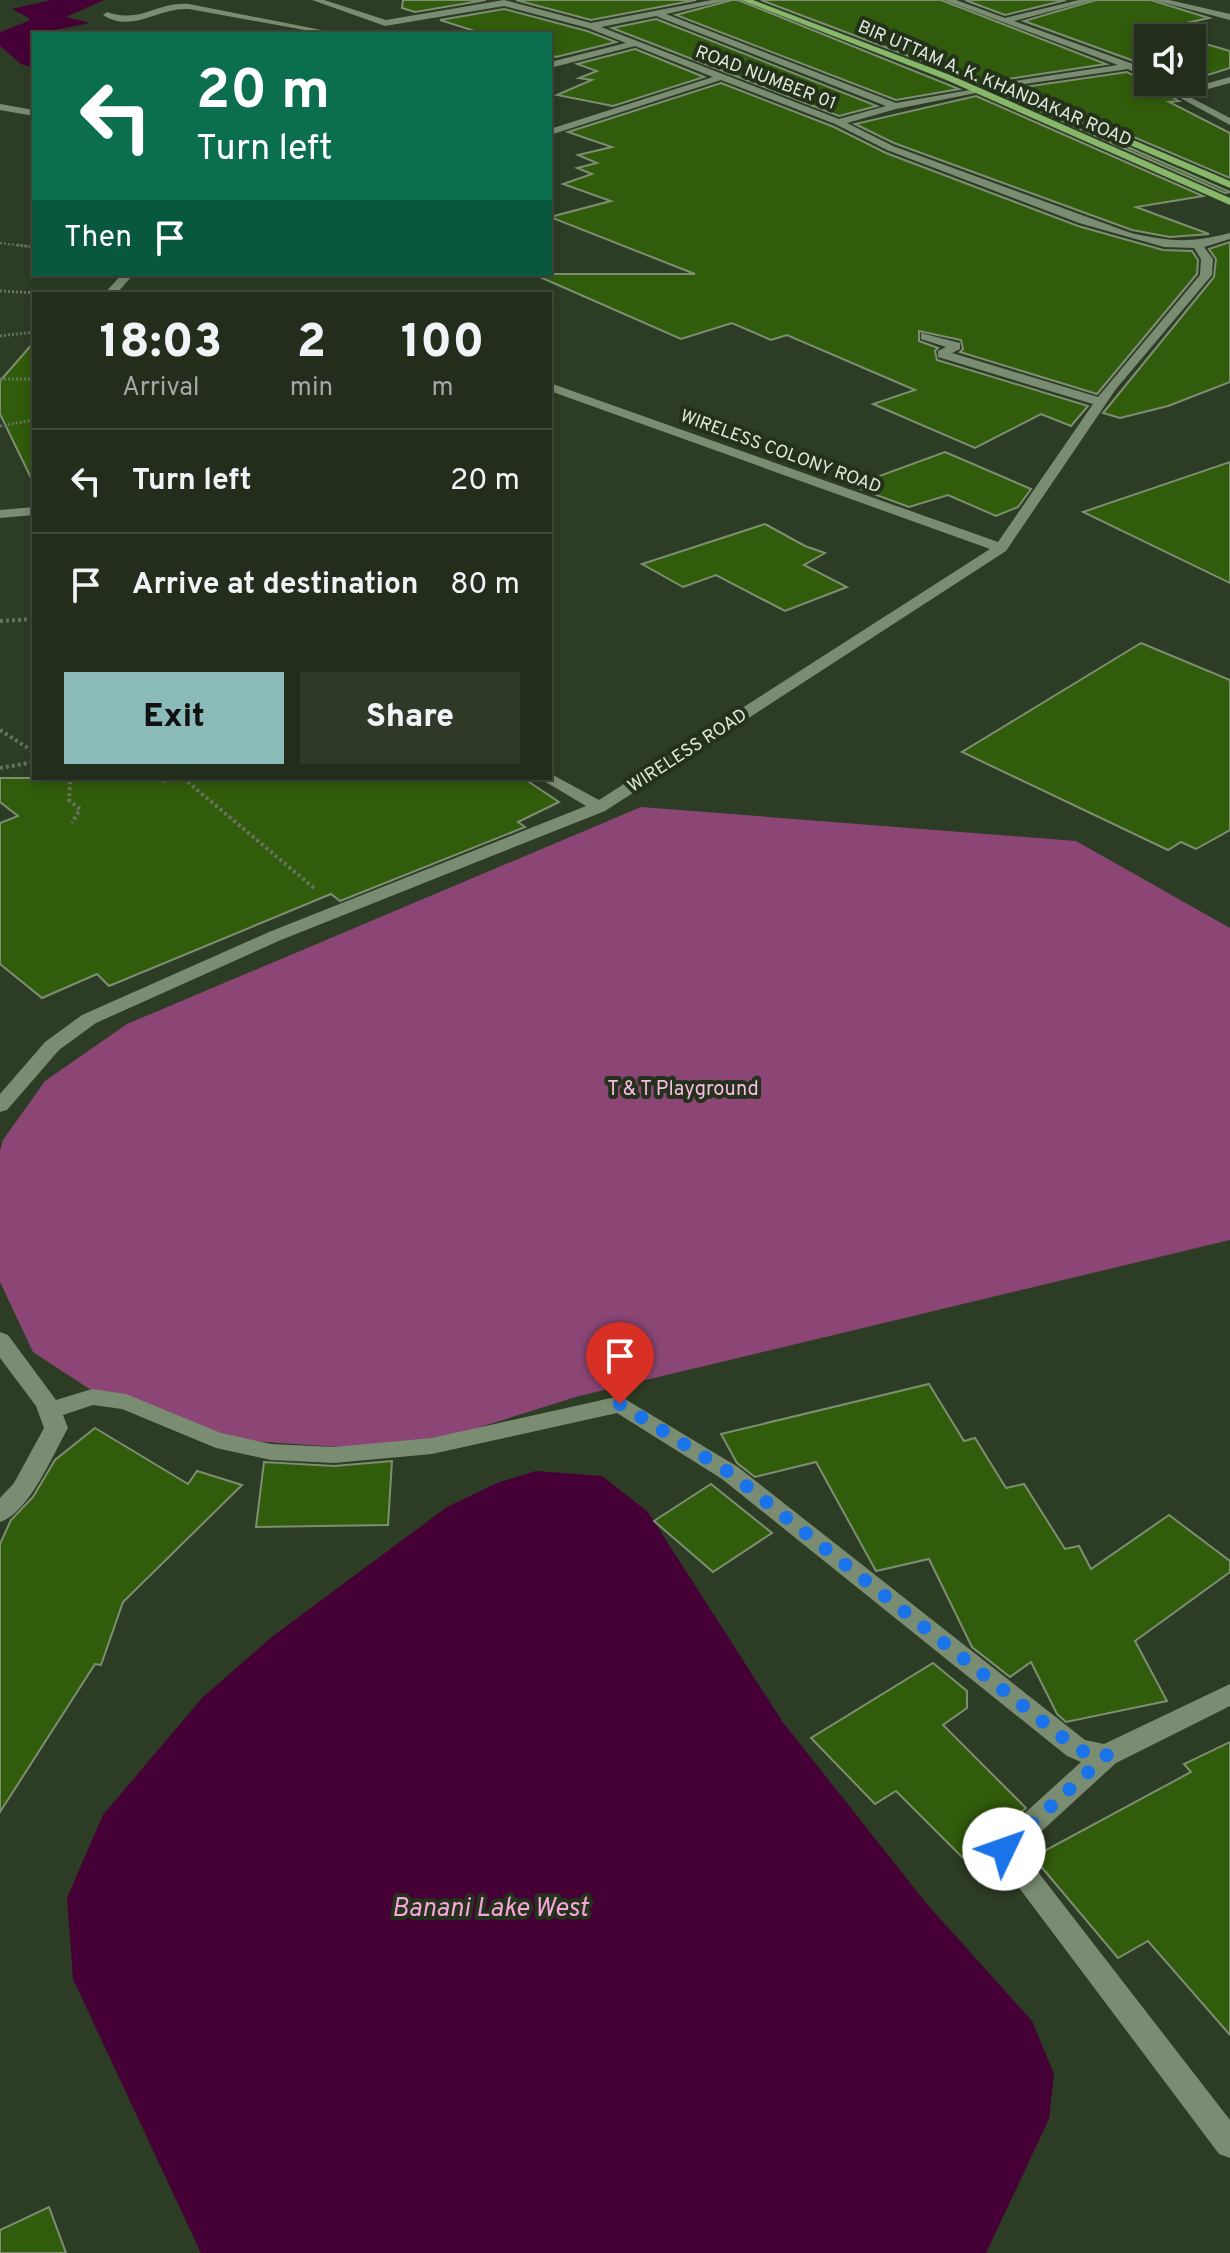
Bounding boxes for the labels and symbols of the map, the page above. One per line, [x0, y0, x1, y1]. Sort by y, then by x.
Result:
street label: BIR UTTAM A. K. KHANDAKAR ROAD [854, 16, 1135, 153]
street label: ROAD NUMBER 01 [692, 41, 839, 116]
street label: WIRELESS COLONY ROAD [677, 405, 884, 500]
street label: WIRELESS ROAD [624, 704, 752, 798]
park label: T & T Playground [607, 1077, 759, 1103]
pin [586, 1322, 654, 1404]
position arrow [962, 1807, 1046, 1891]
water label: Banani Lake West [392, 1893, 590, 1926]

